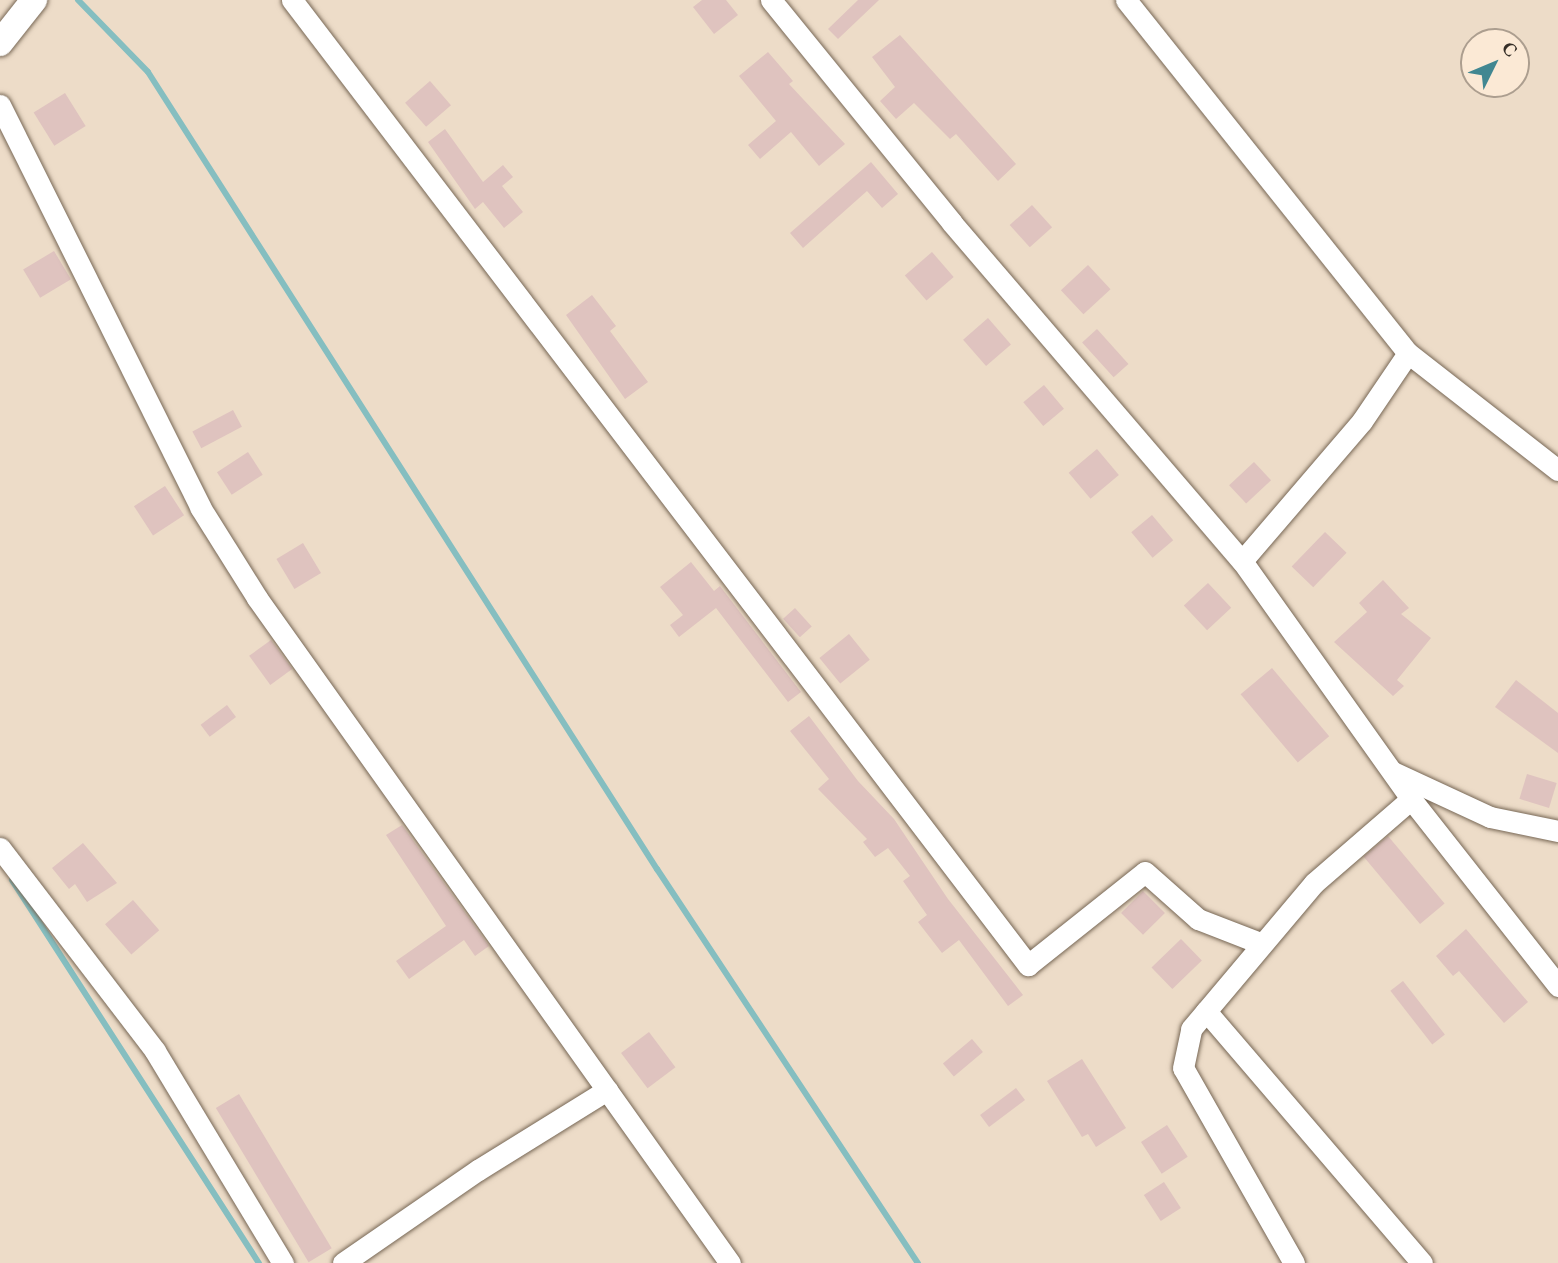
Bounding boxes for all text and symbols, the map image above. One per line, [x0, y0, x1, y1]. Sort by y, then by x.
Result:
north arrow [1460, 28, 1530, 98]
text: С [1494, 35, 1524, 65]

